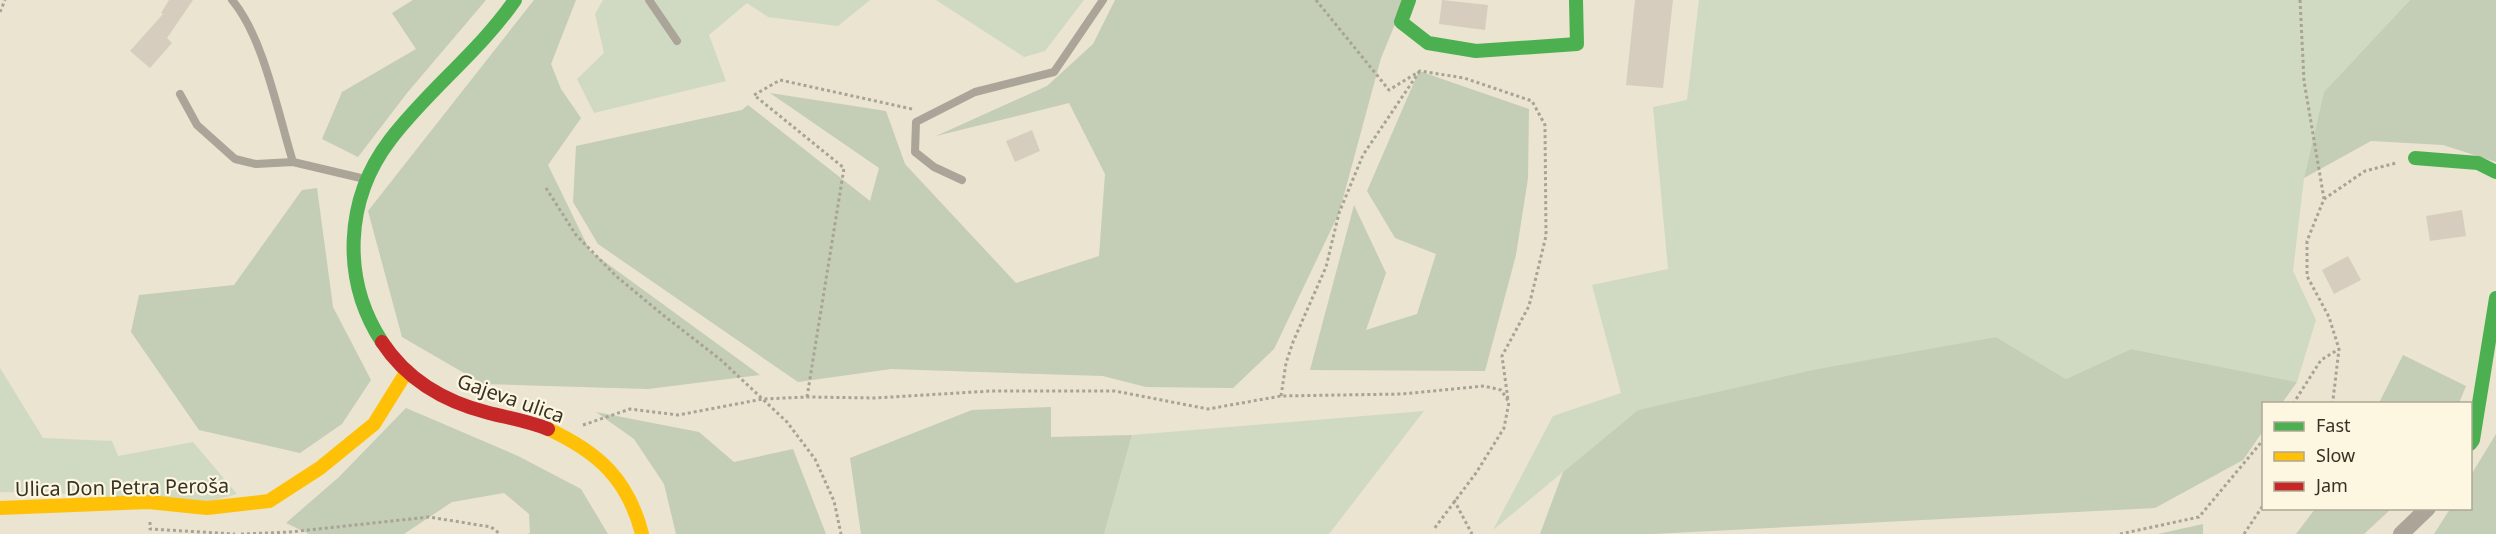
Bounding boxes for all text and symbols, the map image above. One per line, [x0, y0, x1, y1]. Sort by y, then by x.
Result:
street label: Gajeva ulica [454, 367, 568, 429]
legend [2262, 402, 2472, 510]
text: Fast [2316, 413, 2351, 437]
text: Slow [2316, 443, 2355, 467]
street label: Ulica Don Petra Peroša [15, 472, 229, 502]
text: Jam [2314, 473, 2348, 497]

